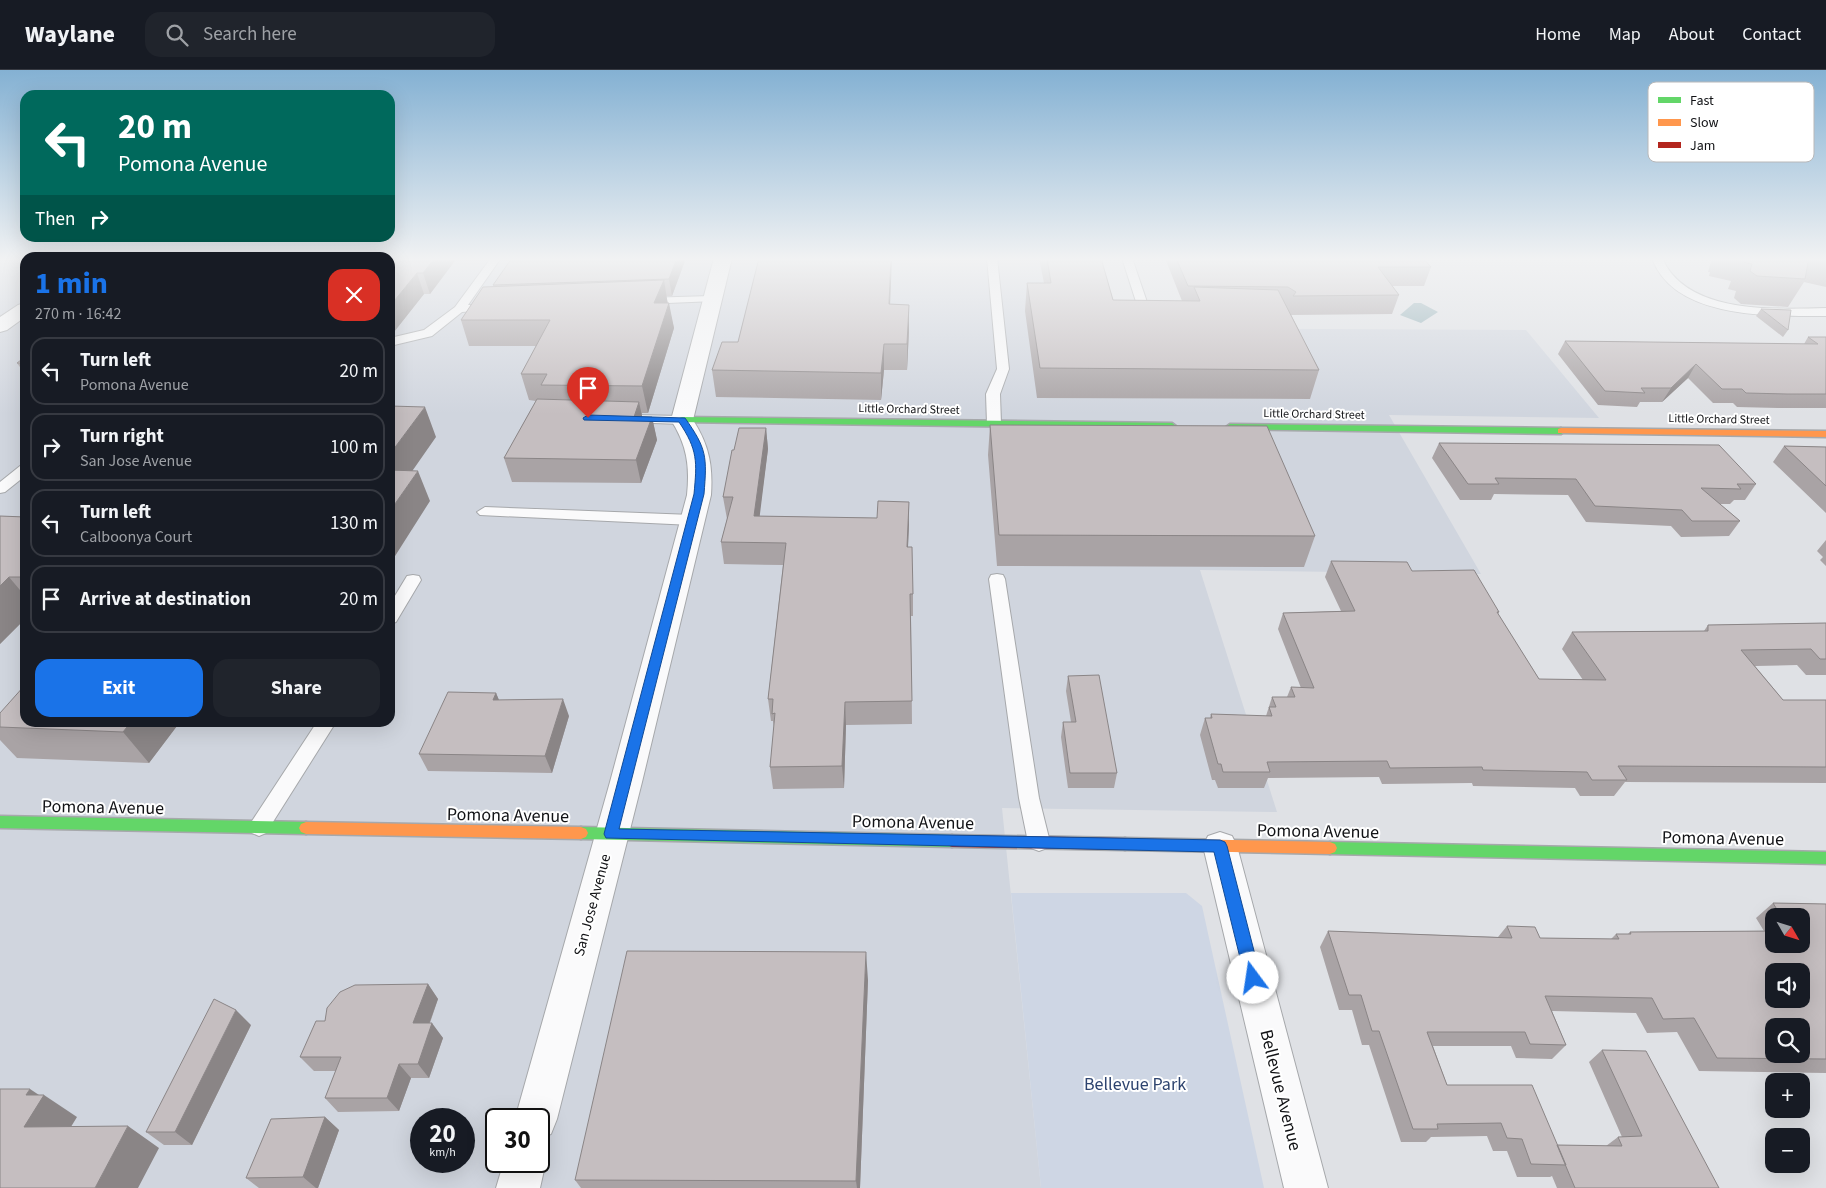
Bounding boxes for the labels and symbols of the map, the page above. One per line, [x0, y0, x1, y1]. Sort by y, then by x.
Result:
legend [1648, 82, 1814, 162]
text: Fast [1690, 91, 1714, 111]
text: Slow [1690, 113, 1719, 133]
text: Jam [1690, 136, 1715, 156]
pin [567, 367, 609, 418]
street label: Little Orchard Street [858, 400, 960, 419]
street label: Little Orchard Street [1263, 405, 1365, 424]
street label: Little Orchard Street [1668, 410, 1770, 429]
street label: Pomona Avenue [42, 794, 164, 821]
street label: Pomona Avenue [447, 802, 569, 829]
street label: Pomona Avenue [852, 809, 974, 836]
street label: Pomona Avenue [1257, 818, 1379, 845]
street label: Pomona Avenue [1662, 825, 1784, 852]
street label: San Jose Avenue [569, 852, 616, 959]
north arrow [1765, 908, 1810, 952]
position arrow [1226, 951, 1278, 1003]
street label: Bellevue Avenue [1253, 1027, 1308, 1153]
park label: Bellevue Park [1084, 1072, 1186, 1097]
speed limit sign: 30 [485, 1108, 550, 1173]

